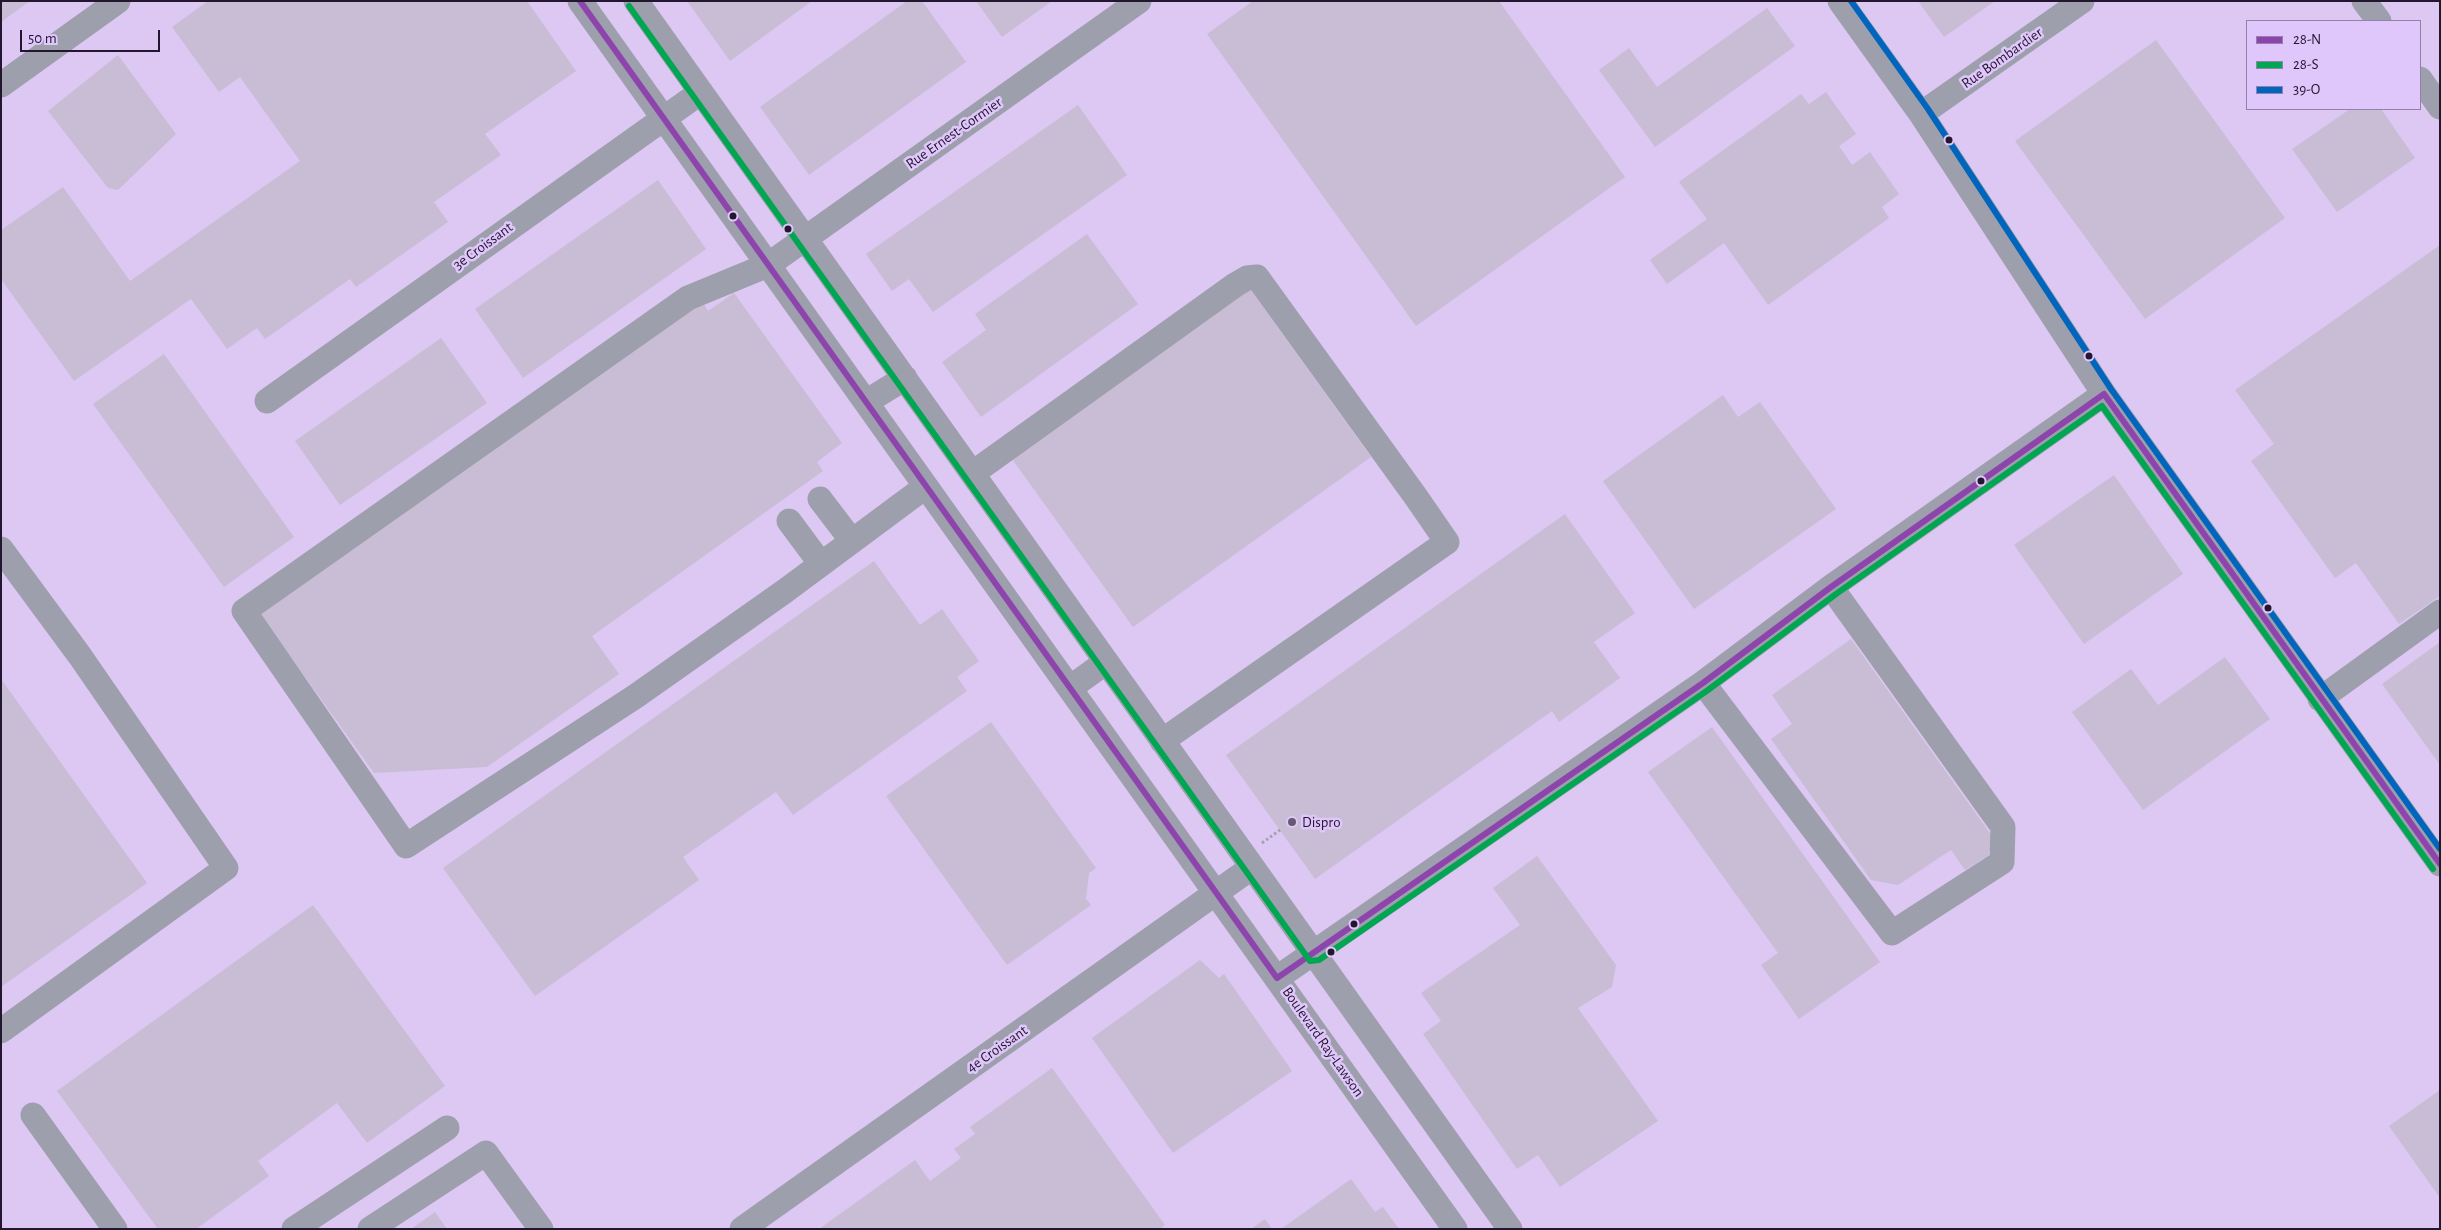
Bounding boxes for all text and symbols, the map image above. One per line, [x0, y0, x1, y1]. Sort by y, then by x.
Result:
scale bar [22, 20, 162, 52]
legend [2246, 20, 2421, 110]
street label: Rue Bombardier [1958, 23, 2046, 93]
text: 50 m [28, 31, 57, 46]
text: 28-N [2293, 32, 2321, 47]
text: 28-S [2293, 57, 2319, 72]
text: 39-O [2293, 82, 2320, 97]
street label: Rue Ernest-Cormier [902, 93, 1006, 173]
unlabelled marker [1944, 135, 1954, 145]
unlabelled marker [728, 211, 738, 221]
street label: 3e Croissant [450, 218, 516, 274]
unlabelled marker [783, 224, 793, 234]
unlabelled marker [2084, 351, 2094, 361]
unlabelled marker [1976, 476, 1986, 486]
unlabelled marker [2263, 603, 2273, 613]
place label: Dispro [1302, 813, 1341, 831]
marker: Dispro [1286, 816, 1298, 828]
unlabelled marker [1349, 919, 1359, 929]
unlabelled marker [1326, 947, 1336, 957]
street label: Boulevard Ray-Lawson [1278, 984, 1368, 1100]
street label: 4e Croissant [963, 1021, 1031, 1077]

